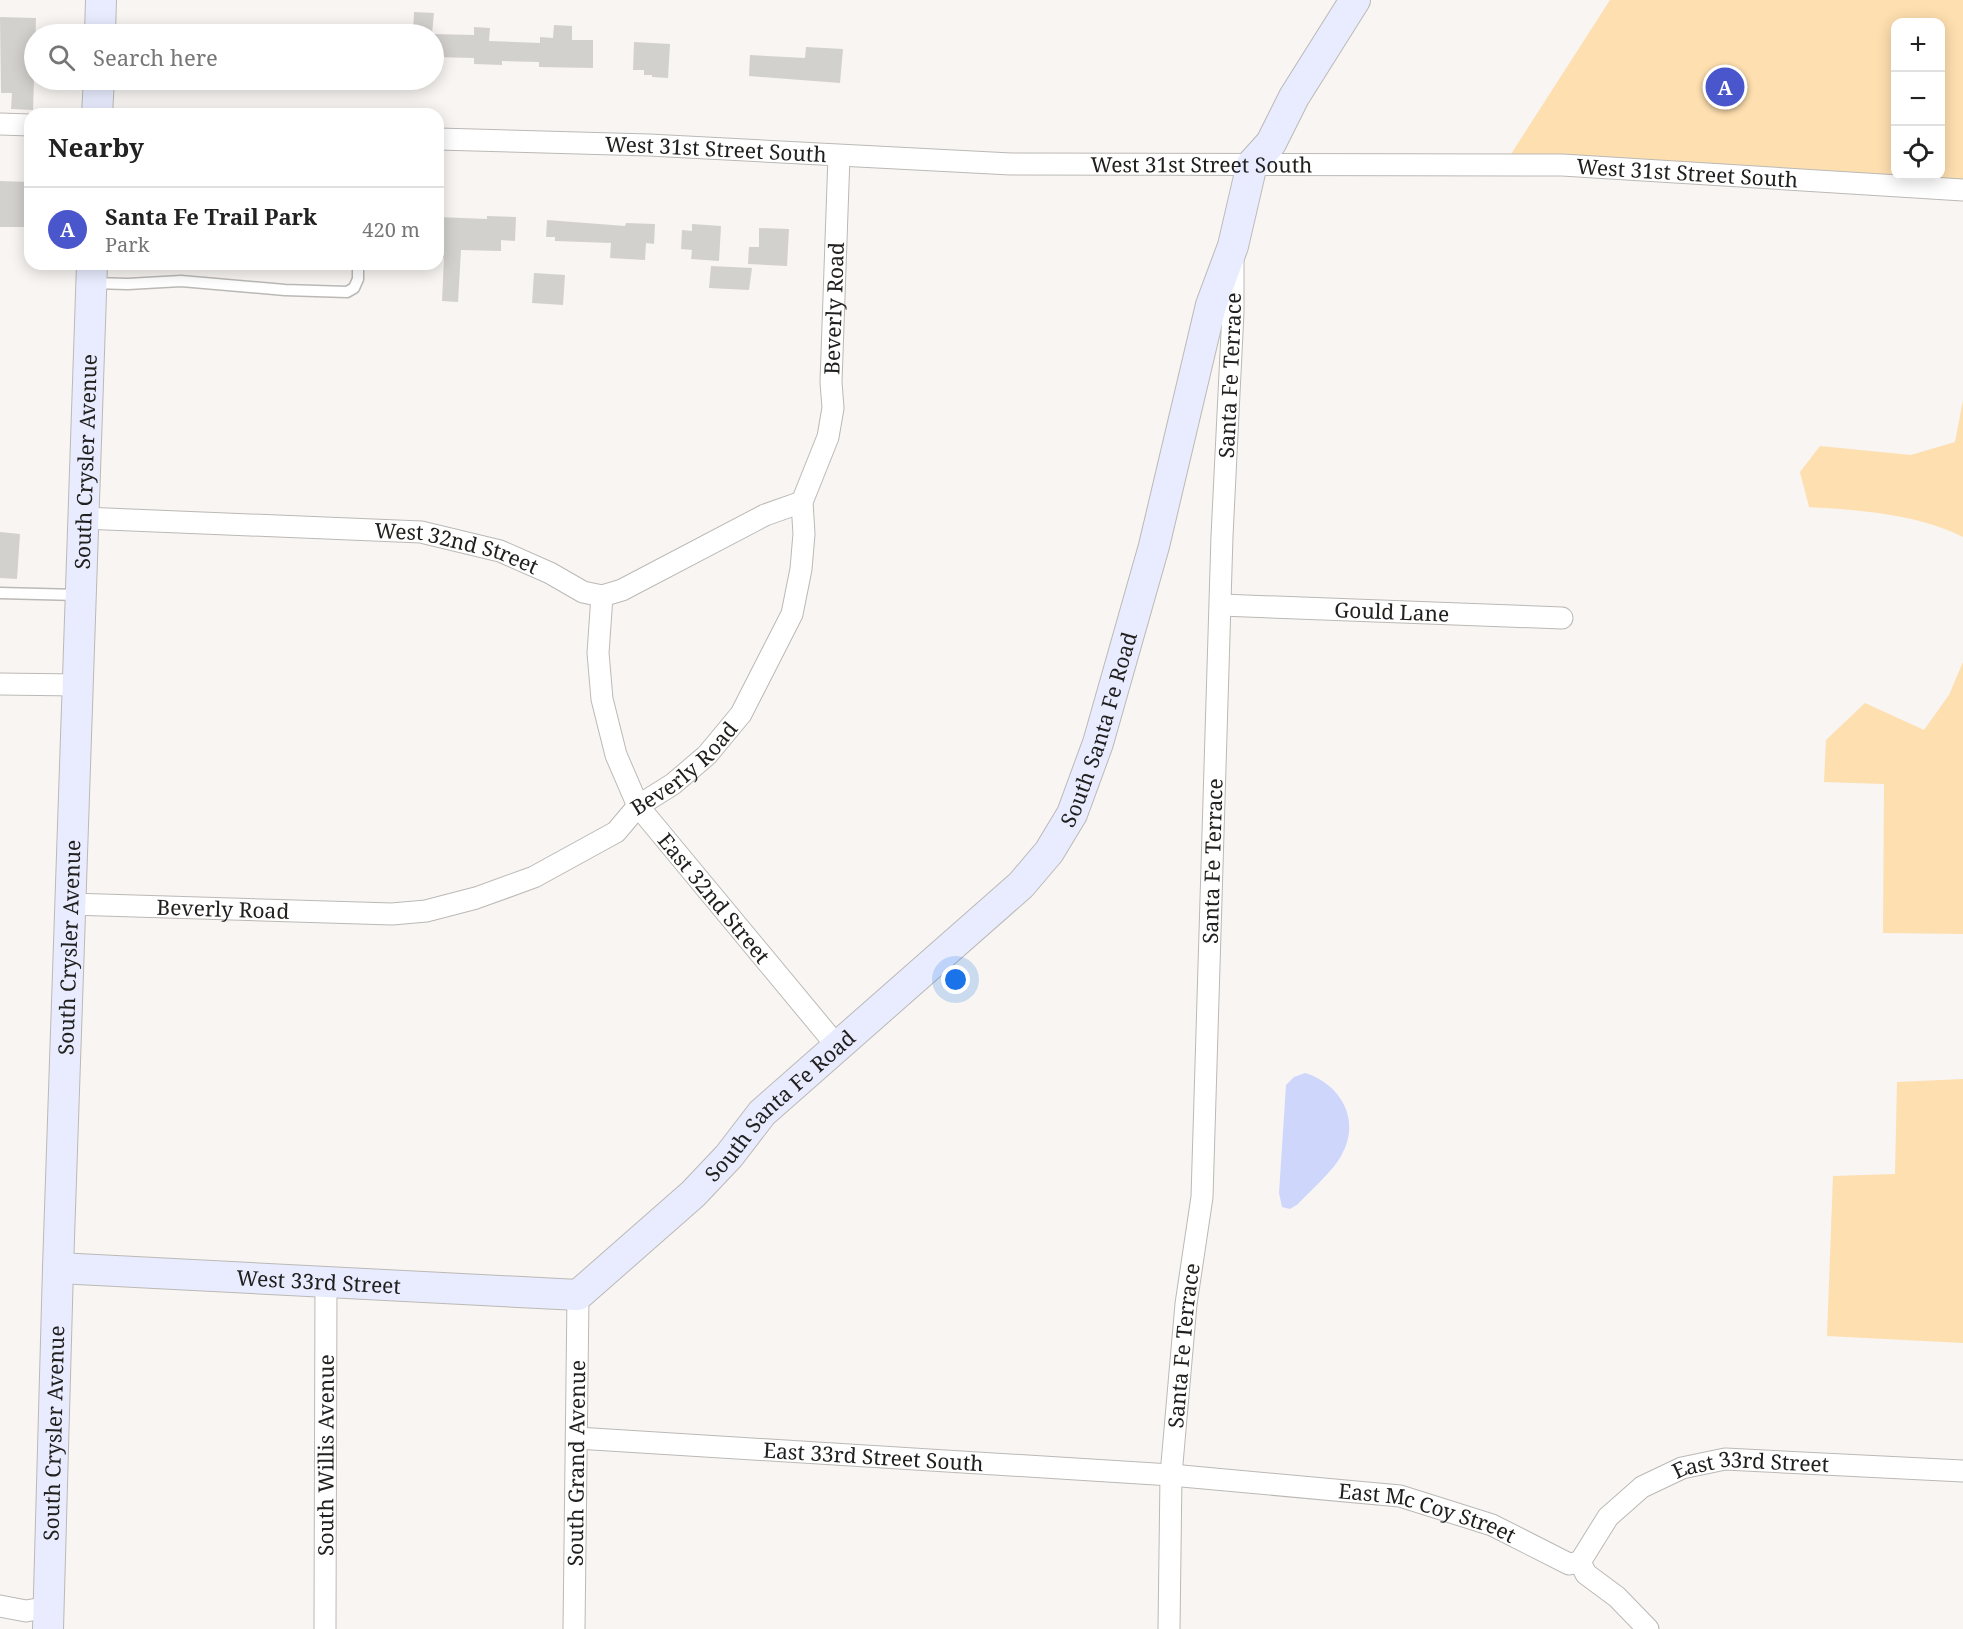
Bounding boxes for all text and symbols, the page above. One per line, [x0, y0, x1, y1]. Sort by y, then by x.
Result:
map controls [1891, 18, 1945, 180]
button: + [1891, 18, 1945, 72]
search box [24, 24, 444, 90]
icon: search [45, 41, 78, 74]
text: Search here [93, 42, 218, 72]
pin: A [1706, 64, 1744, 110]
button: − [1891, 72, 1945, 126]
button: locate [1891, 126, 1945, 180]
text: Nearby [48, 129, 144, 165]
street label: West 31st Street South [605, 130, 827, 168]
street label: West 31st Street South [1090, 150, 1312, 179]
street label: West 31st Street South [1576, 152, 1799, 194]
text: Santa Fe Trail Park [105, 201, 317, 231]
text: A [60, 216, 75, 243]
text: 420 m [362, 216, 420, 243]
text: Park [105, 231, 149, 258]
street label: Beverly Road [817, 241, 850, 375]
street label: Santa Fe Terrace [1212, 293, 1247, 459]
street label: South Crysler Avenue [68, 353, 103, 570]
street label: West 32nd Street [374, 516, 543, 580]
street label: Gould Lane [1334, 595, 1450, 628]
street label: South Santa Fe Road [1053, 628, 1143, 832]
street label: Beverly Road [625, 715, 743, 821]
street label: Santa Fe Terrace [1196, 778, 1229, 944]
street label: East 32nd Street [652, 827, 776, 969]
street label: South Crysler Avenue [51, 839, 86, 1056]
street label: Beverly Road [156, 893, 290, 925]
your location [941, 965, 970, 994]
street label: South Santa Fe Road [698, 1023, 861, 1187]
street label: Santa Fe Terrace [1161, 1261, 1206, 1429]
street label: West 33rd Street [236, 1263, 402, 1300]
street label: South Crysler Avenue [36, 1325, 70, 1541]
street label: South Willis Avenue [311, 1354, 340, 1556]
street label: South Grand Avenue [561, 1360, 591, 1566]
street label: East 33rd Street South [762, 1436, 985, 1477]
street label: East 33rd Street [1667, 1444, 1830, 1485]
street label: East Mc Coy Street [1337, 1476, 1521, 1549]

